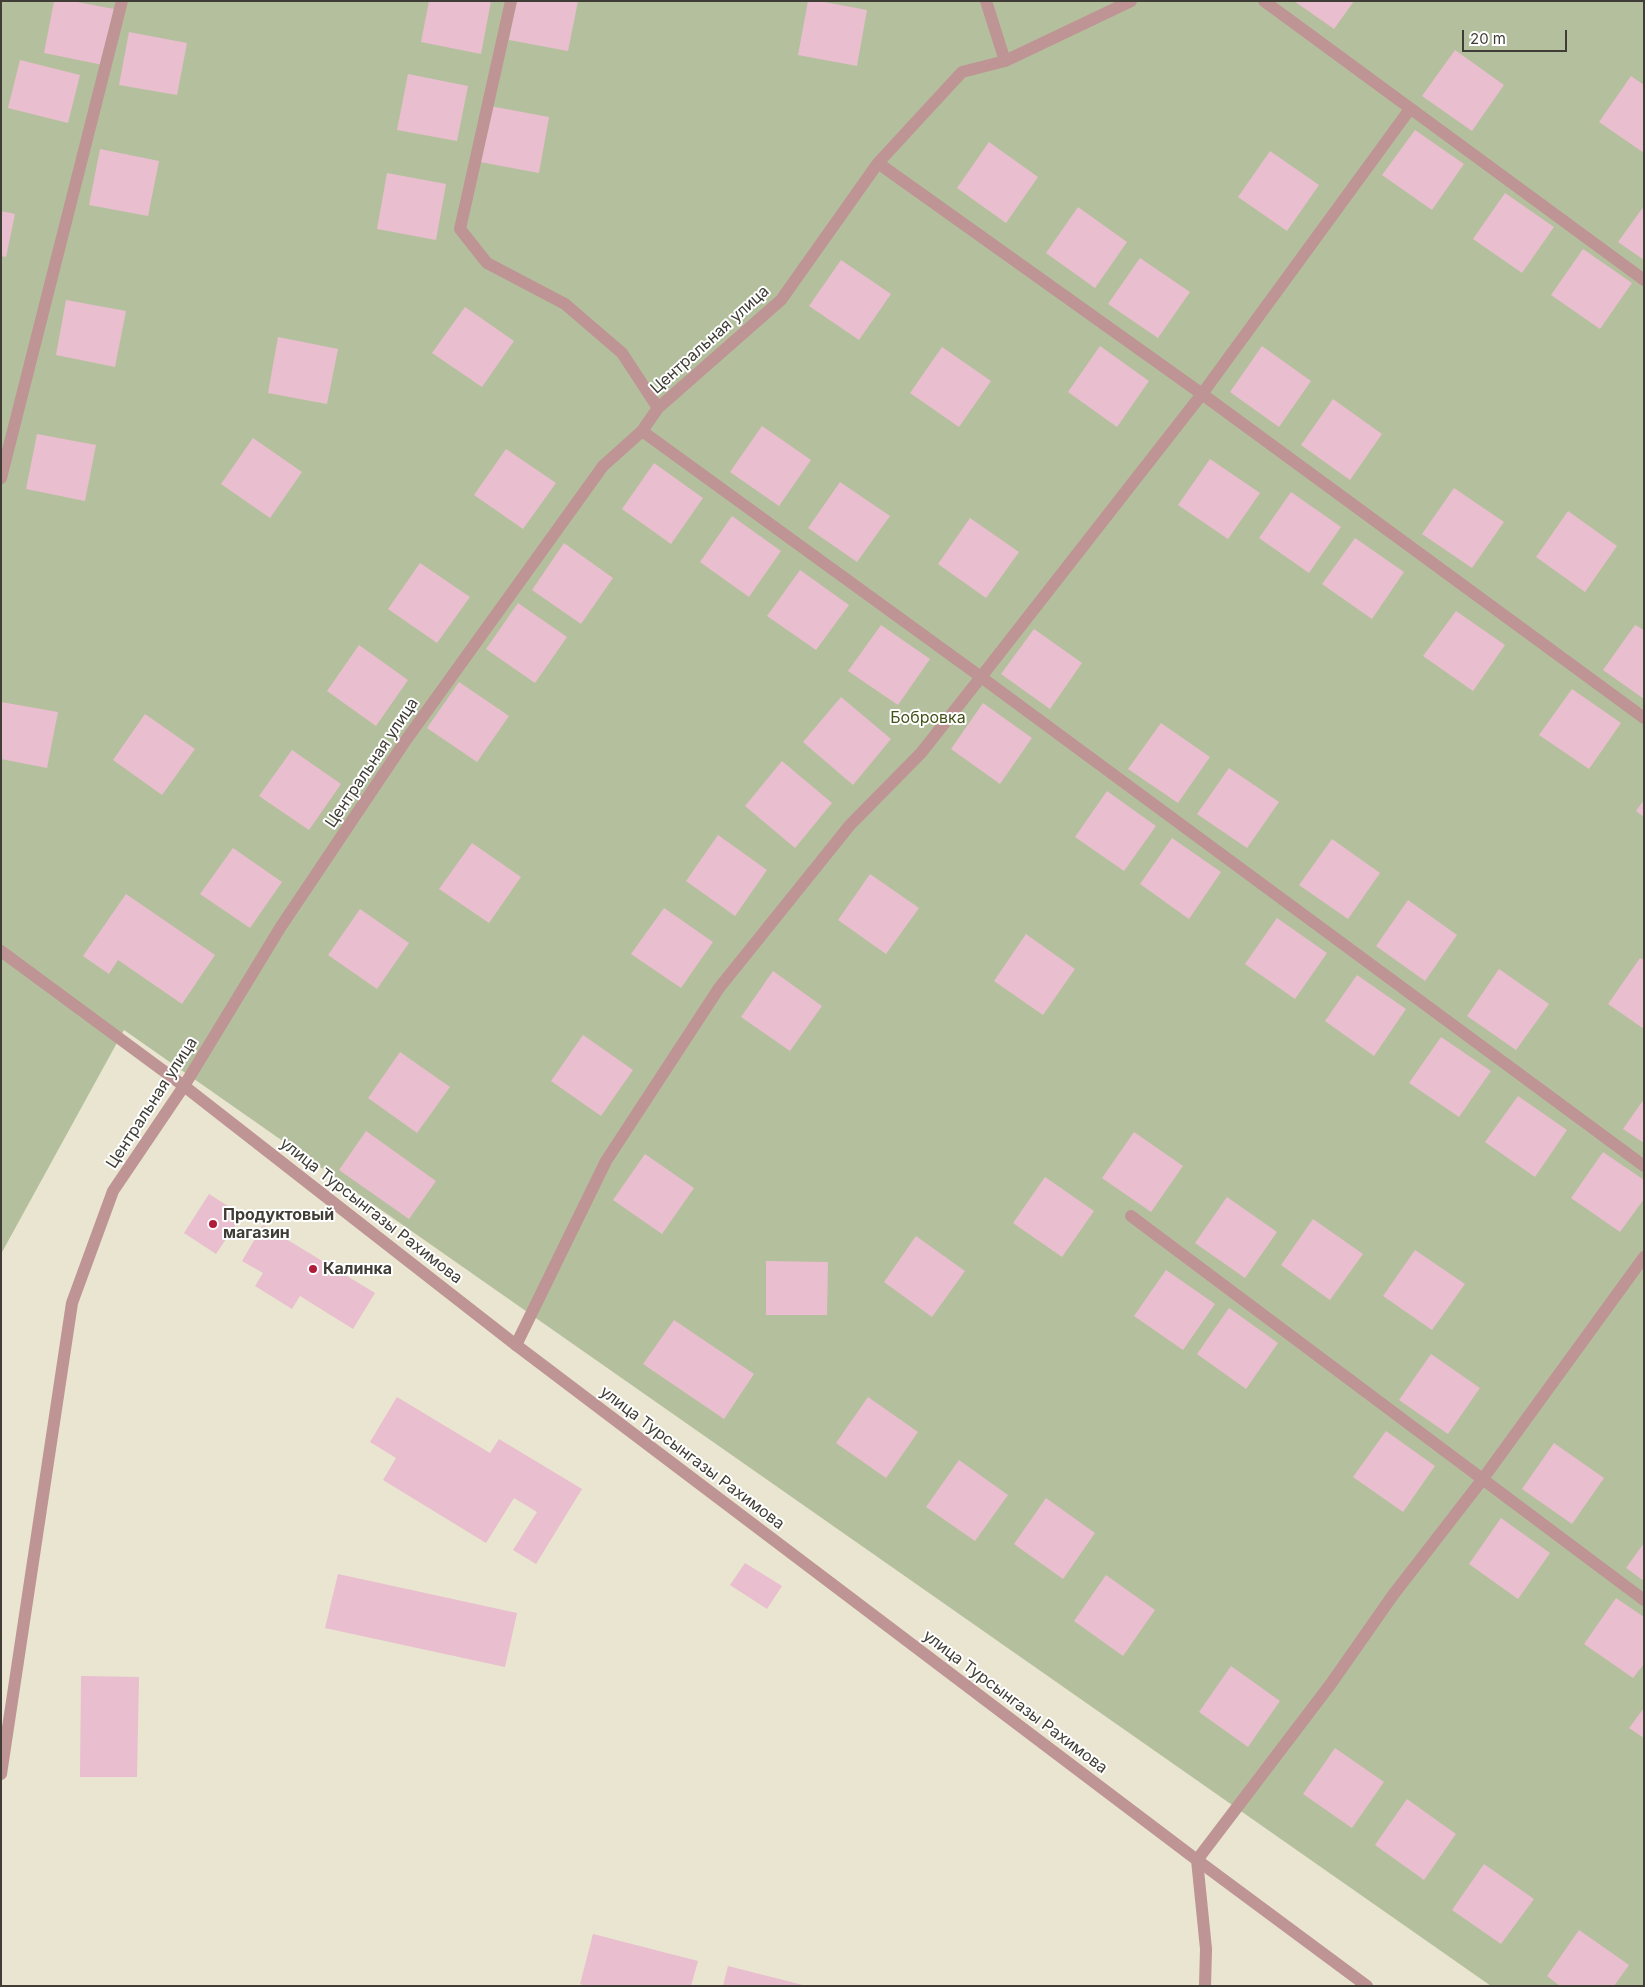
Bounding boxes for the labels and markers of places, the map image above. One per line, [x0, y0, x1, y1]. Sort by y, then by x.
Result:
place label: Продуктовый магазин [223, 1205, 334, 1243]
marker: Продуктовый магазин [207, 1218, 219, 1230]
place label: Калинка [323, 1259, 392, 1279]
marker: Калинка [307, 1263, 319, 1275]

